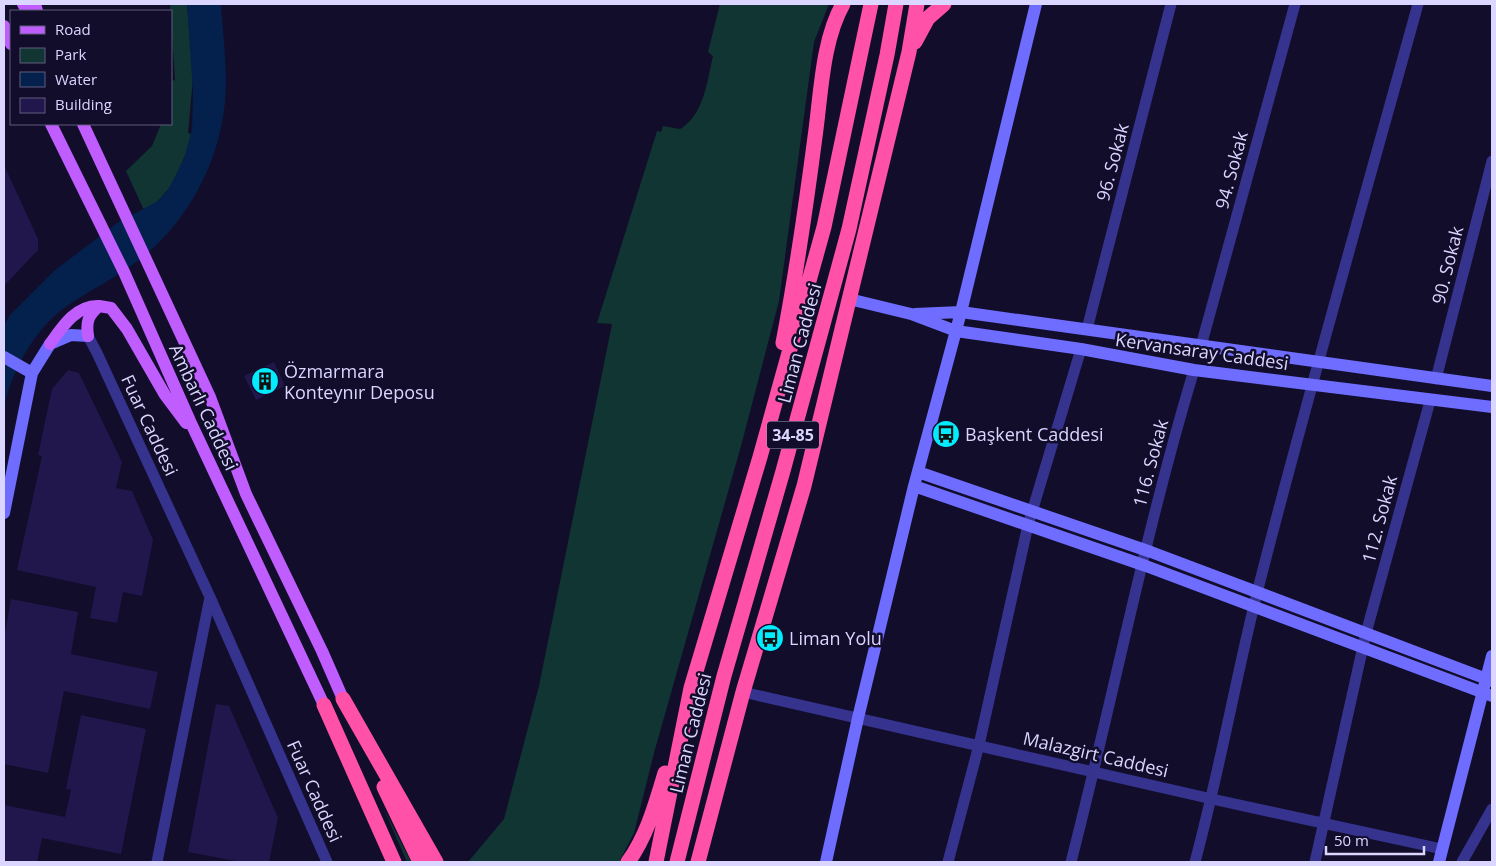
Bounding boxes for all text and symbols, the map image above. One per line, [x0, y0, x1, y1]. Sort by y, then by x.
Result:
legend [10, 10, 172, 125]
text: Road [55, 19, 91, 39]
text: Park [55, 44, 86, 64]
text: Water [55, 69, 97, 89]
text: Building [55, 94, 112, 114]
street label: 96. Sokak [1090, 120, 1134, 204]
street label: 94. Sokak [1209, 128, 1253, 212]
street label: 90. Sokak [1426, 223, 1468, 307]
street label: Liman Caddesi [772, 281, 826, 405]
street label: Kervansaray Caddesi [1114, 327, 1290, 375]
street label: Ambarlı Caddesi [164, 340, 244, 474]
place label: Özmarmara Konteynır Deposu [284, 359, 435, 404]
building icon: Özmarmara Konteynır Deposu [250, 366, 280, 396]
street label: Fuar Caddesi [116, 371, 184, 479]
street label: 116. Sokak [1127, 416, 1173, 510]
bus stop icon: Başkent Caddesi [931, 419, 961, 449]
road number: 34-85 [767, 422, 819, 448]
place label: Başkent Caddesi [965, 422, 1104, 446]
street label: 112. Sokak [1356, 472, 1402, 566]
bus stop icon: Liman Yolu [755, 623, 785, 653]
place label: Liman Yolu [789, 626, 882, 650]
street label: Liman Caddesi [663, 670, 717, 796]
street label: Malazgirt Caddesi [1021, 726, 1171, 782]
street label: Fuar Caddesi [282, 736, 348, 846]
scale bar [1326, 824, 1424, 856]
text: 50 m [1334, 830, 1369, 850]

